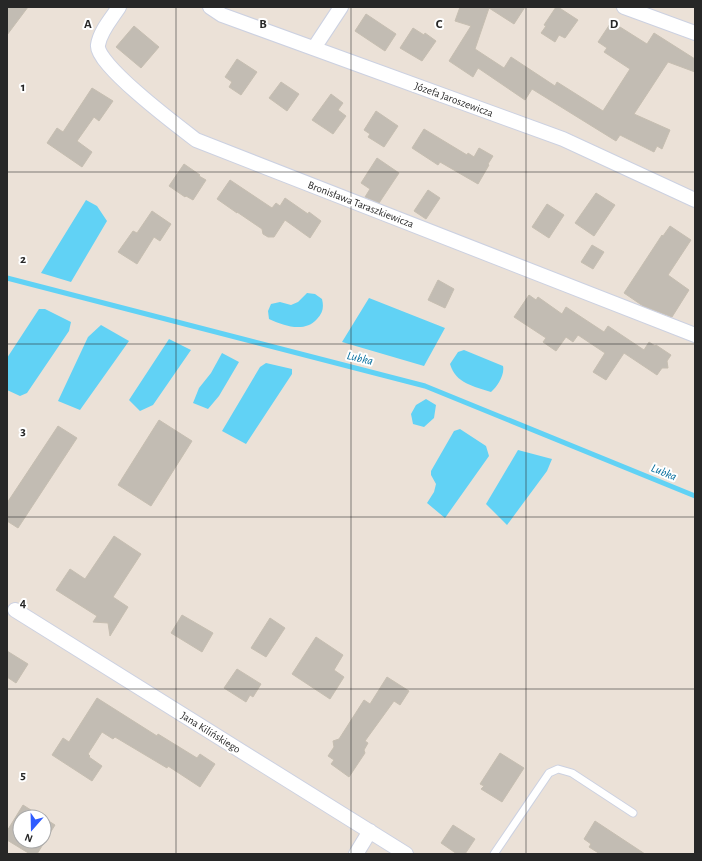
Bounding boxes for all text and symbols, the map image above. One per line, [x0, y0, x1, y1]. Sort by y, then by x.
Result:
text: A [84, 18, 92, 31]
text: B [259, 18, 267, 31]
text: C [436, 18, 443, 31]
text: D [610, 18, 619, 31]
street label: Józefa Jaroszewicza [413, 80, 495, 119]
text: 1 [21, 81, 25, 94]
street label: Bronisława Taraszkiewicza [306, 179, 415, 230]
text: 2 [20, 253, 26, 266]
water label: Lubka [346, 349, 374, 367]
text: 3 [20, 425, 26, 438]
water label: Lubka [649, 461, 679, 483]
text: 4 [20, 597, 27, 610]
street label: Jana Kilińskiego [179, 710, 242, 755]
text: 5 [20, 769, 26, 782]
north arrow [12, 809, 52, 849]
text: N [23, 831, 34, 844]

